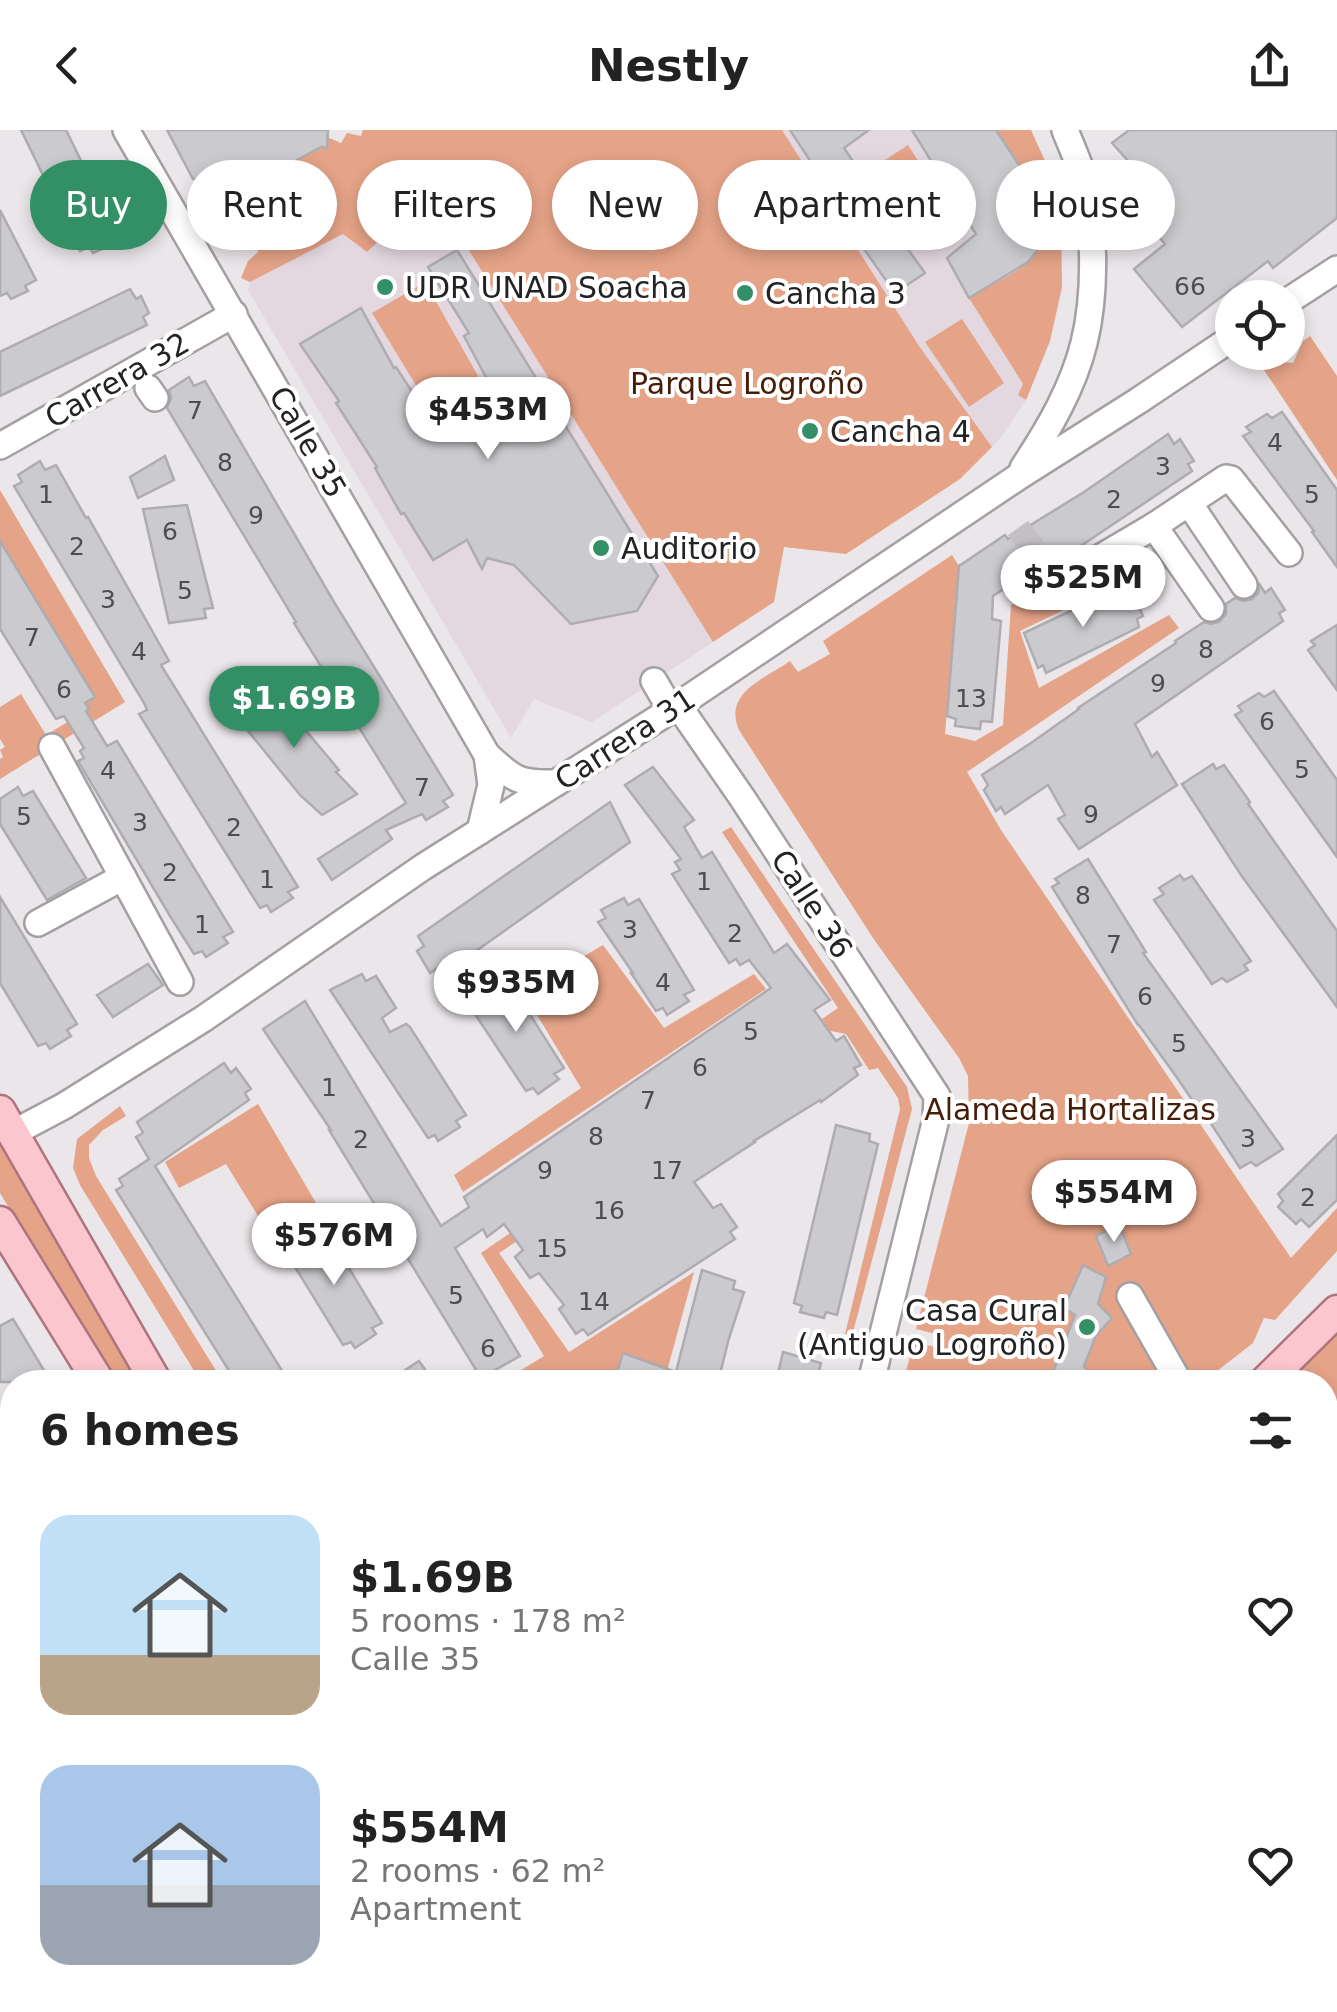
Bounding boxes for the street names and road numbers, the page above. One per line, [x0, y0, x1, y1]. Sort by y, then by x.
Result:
street label: Carrera 32 [39, 325, 195, 435]
street label: Calle 35 [262, 380, 354, 504]
street label: Carrera 31 [548, 681, 702, 797]
street label: Calle 36 [764, 843, 860, 965]

